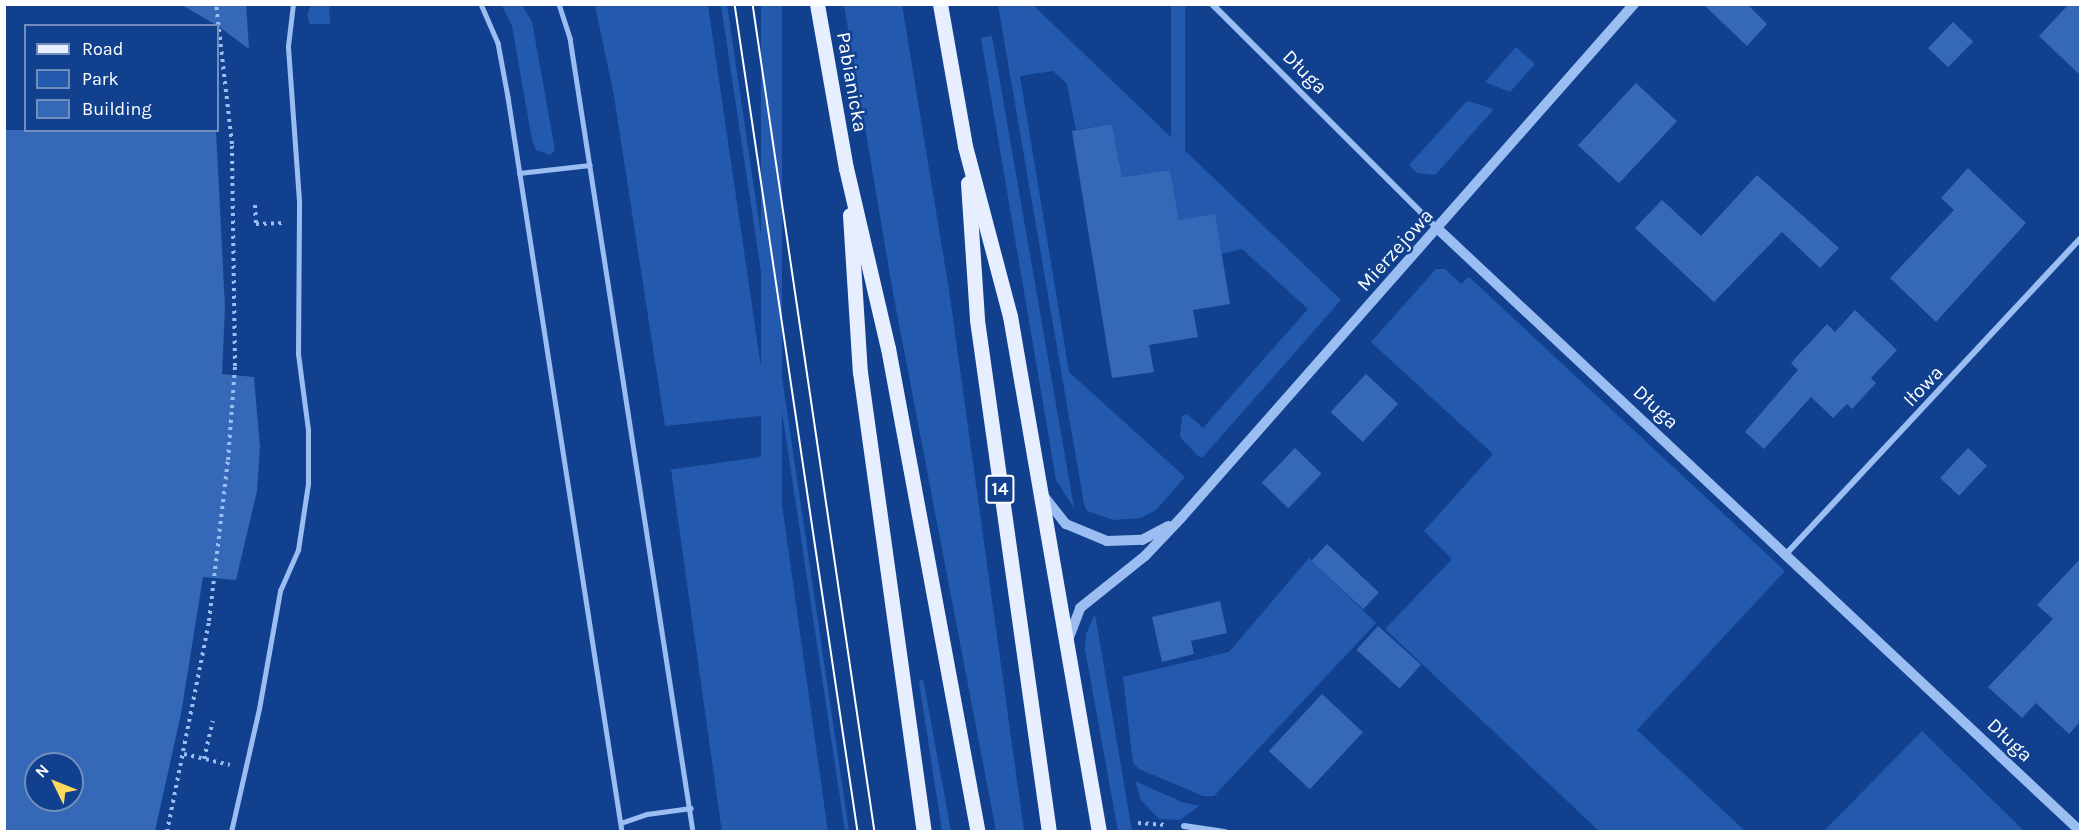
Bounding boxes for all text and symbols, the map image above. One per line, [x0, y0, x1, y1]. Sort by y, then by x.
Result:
legend [24, 24, 219, 132]
street label: Pabianicka [831, 30, 873, 134]
text: Road [82, 38, 123, 60]
street label: Długa [1278, 45, 1332, 99]
text: Park [82, 68, 119, 90]
text: Building [82, 98, 152, 120]
street label: Mierzejowa [1352, 204, 1438, 296]
street label: Iłowa [1898, 361, 1948, 411]
street label: Długa [1628, 380, 1684, 434]
road number: 14 [985, 474, 1015, 504]
street label: Długa [1982, 713, 2038, 767]
north arrow [24, 752, 84, 812]
text: N [31, 760, 53, 781]

